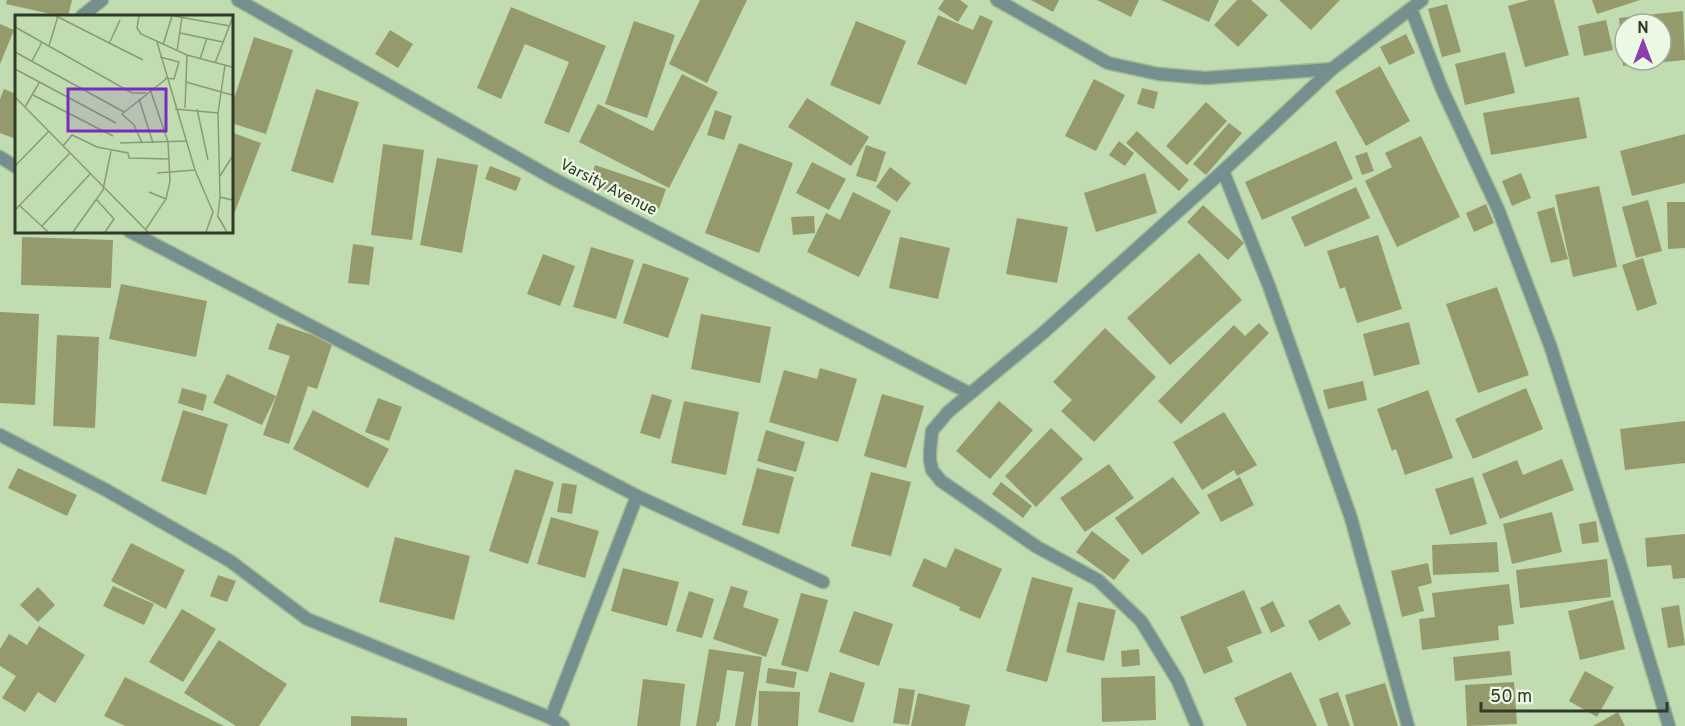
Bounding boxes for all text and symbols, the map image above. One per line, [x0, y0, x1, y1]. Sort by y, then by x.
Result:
north arrow [1613, 12, 1673, 72]
inset map [15, 15, 232, 232]
text: N [1637, 19, 1649, 39]
street label: Varsity Avenue [556, 155, 660, 221]
scale bar [1481, 675, 1667, 713]
text: 50 m [1490, 686, 1532, 709]

